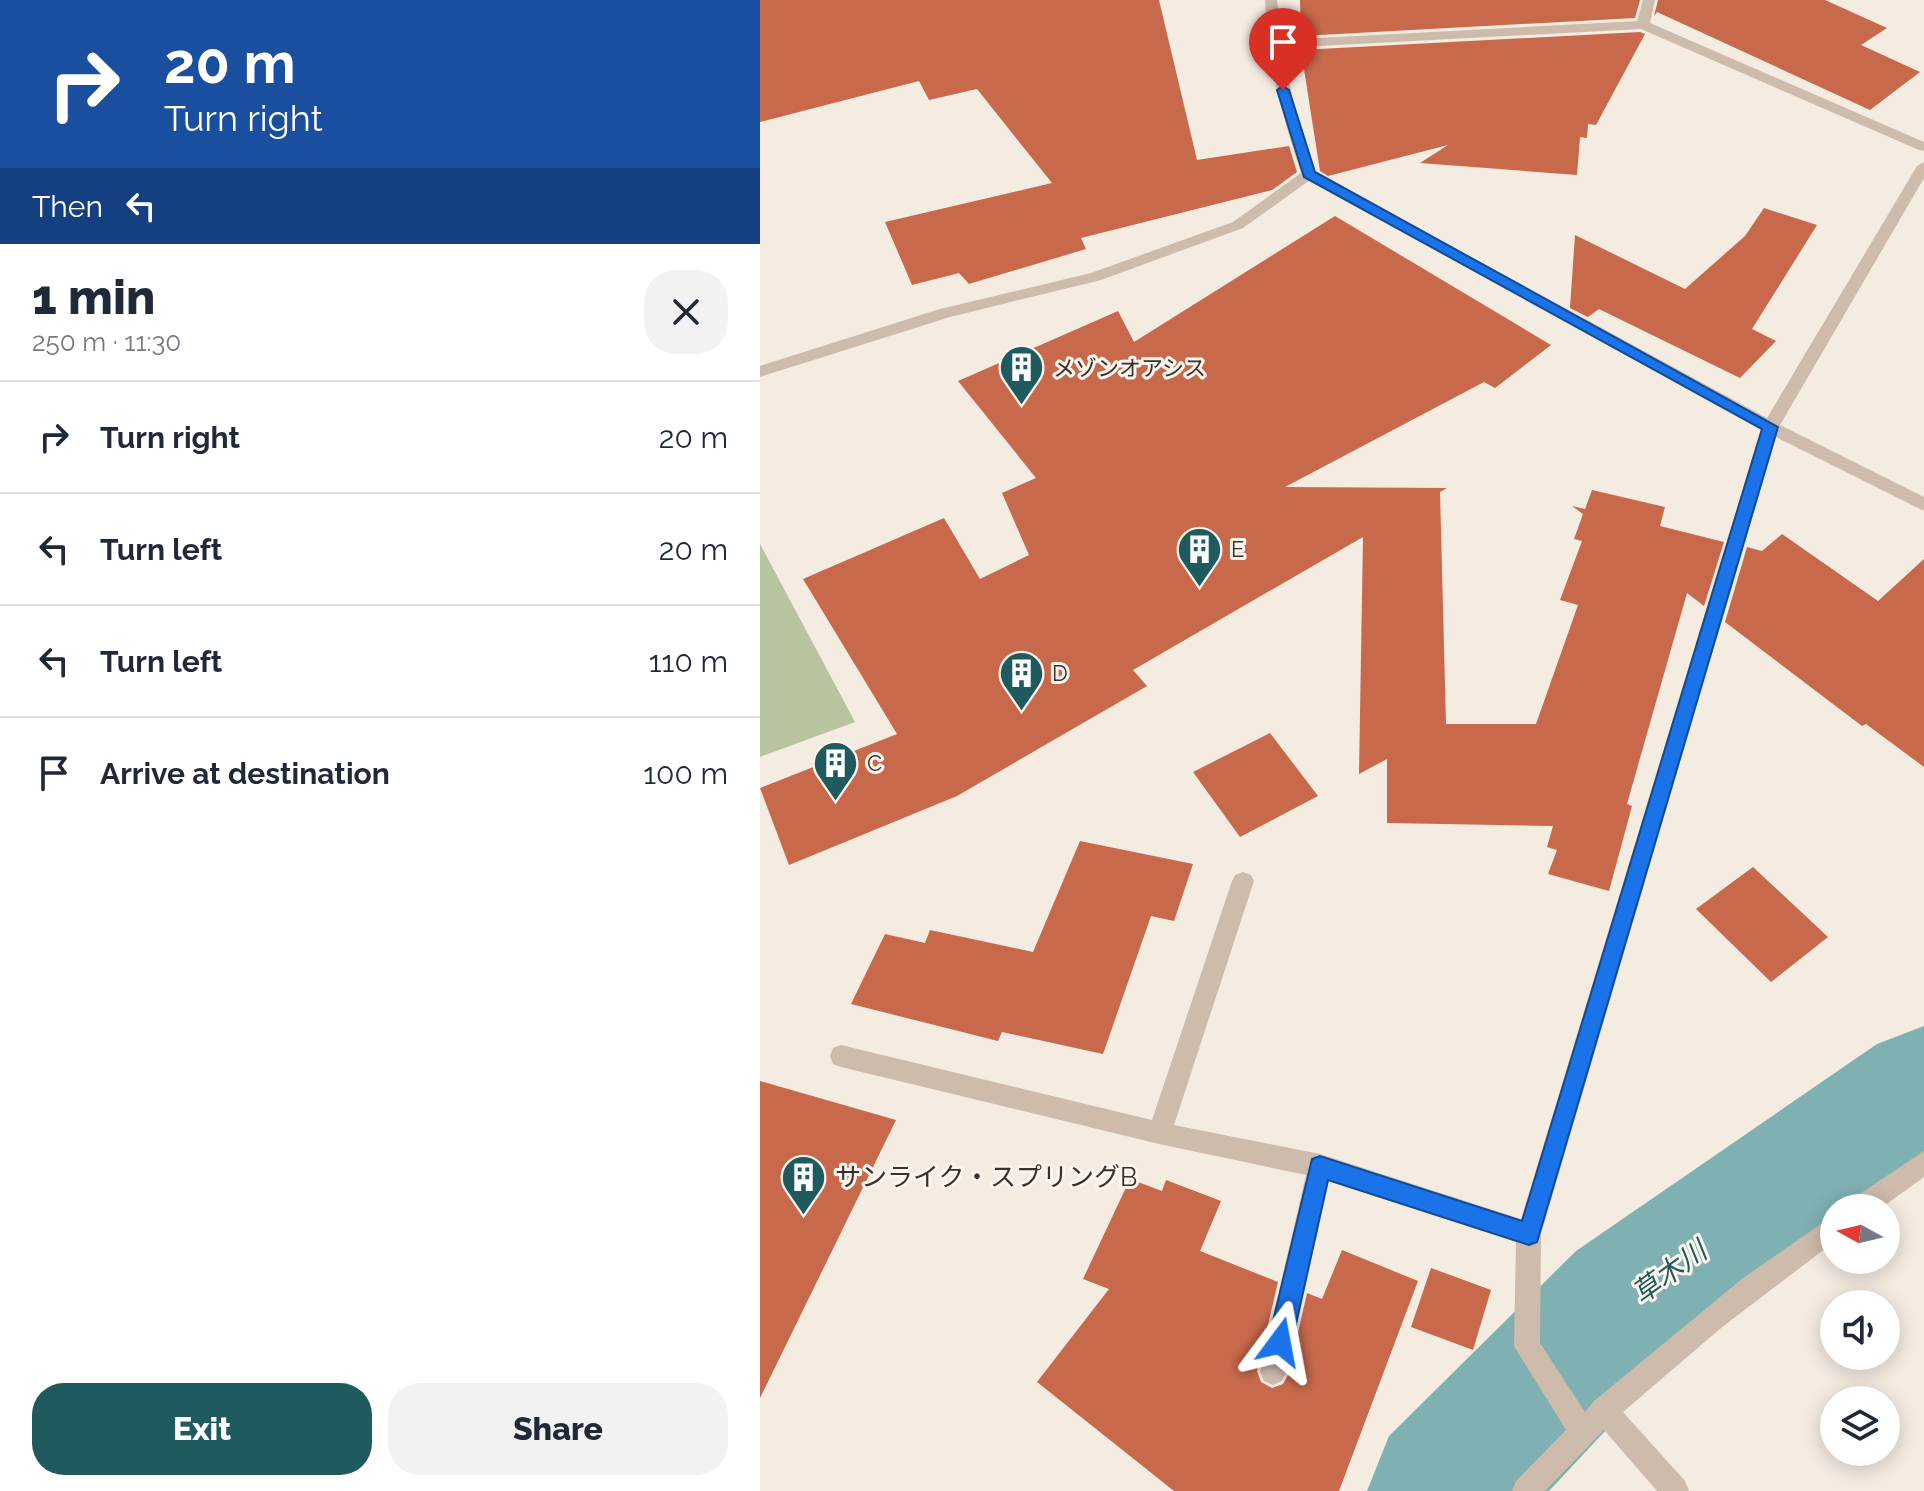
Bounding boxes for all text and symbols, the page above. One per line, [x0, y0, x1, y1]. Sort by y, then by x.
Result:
pin [1249, 8, 1317, 90]
icon: arrive [1261, 20, 1305, 64]
text: 20 m [164, 30, 296, 96]
icon: right [32, 32, 136, 136]
text: Turn right [164, 97, 323, 139]
icon: left [119, 184, 163, 228]
text: Then [32, 189, 103, 224]
text: 1 min [32, 269, 155, 325]
button: close [644, 270, 728, 354]
text: 250 m · 11:30 [32, 327, 181, 357]
building icon: メゾンオアシス [998, 344, 1046, 407]
place label: メゾンオアシス [1053, 355, 1206, 381]
icon: right [32, 415, 76, 459]
text: Turn right [100, 420, 240, 455]
text: 20 m [659, 420, 728, 455]
building icon: E [1176, 525, 1224, 588]
icon: left [32, 527, 76, 571]
text: Turn left [100, 532, 222, 567]
text: 20 m [659, 532, 728, 567]
place label: E [1231, 536, 1244, 562]
icon: left [32, 639, 76, 683]
text: Turn left [100, 644, 222, 679]
text: 110 m [649, 644, 728, 679]
building icon: D [997, 649, 1045, 712]
place label: D [1052, 660, 1068, 686]
building icon: C [812, 739, 860, 802]
place label: C [867, 750, 882, 776]
icon: arrive [32, 751, 76, 795]
text: Arrive at destination [100, 756, 390, 791]
text: 100 m [643, 756, 728, 791]
building icon: サンライク・スプリングB [780, 1153, 828, 1216]
place label: サンライク・スプリングB [835, 1162, 1137, 1192]
north arrow [1820, 1194, 1900, 1274]
map controls [1820, 1194, 1900, 1466]
water label: 草木川 [1626, 1233, 1715, 1310]
button: sound [1820, 1290, 1900, 1370]
position arrow [1238, 1300, 1322, 1384]
button: Exit [32, 1383, 372, 1475]
button: Share [388, 1383, 728, 1475]
button: layers [1820, 1386, 1900, 1466]

